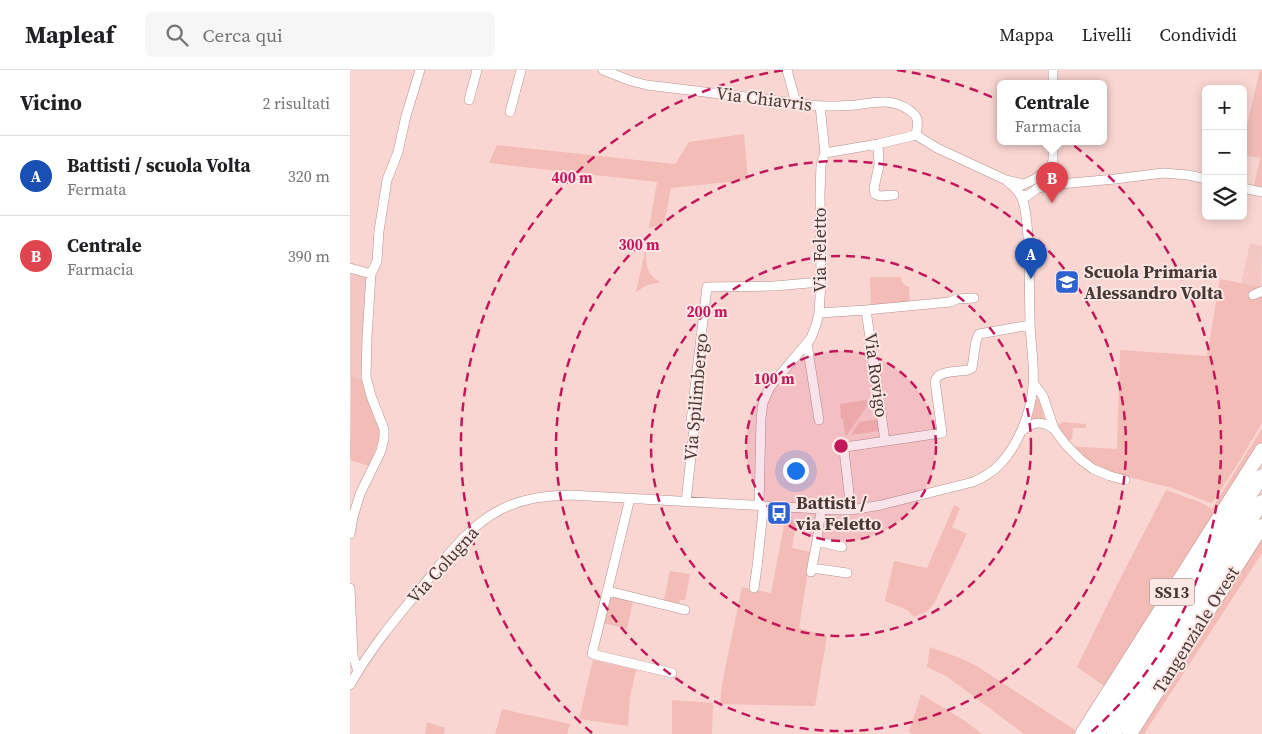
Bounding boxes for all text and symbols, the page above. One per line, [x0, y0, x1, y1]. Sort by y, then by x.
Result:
search box [145, 12, 495, 57]
text: Mapleaf [25, 18, 115, 51]
icon: search [163, 21, 191, 49]
text: Cerca qui [203, 22, 283, 48]
text: Mappa [999, 22, 1054, 47]
text: Livelli [1082, 22, 1132, 47]
text: Condividi [1160, 22, 1237, 47]
street label: Via Chiavris [715, 80, 814, 117]
popup [997, 80, 1107, 145]
map controls [1202, 85, 1247, 220]
button: + [1202, 85, 1247, 130]
text: Vicino [20, 88, 82, 117]
text: Centrale [1015, 89, 1089, 115]
text: 2 risultati [262, 92, 330, 114]
text: Farmacia [1015, 115, 1081, 137]
button: − [1202, 130, 1247, 175]
text: Battisti / scuola Volta [67, 152, 251, 178]
pin: B [1036, 162, 1068, 203]
text: A [31, 165, 41, 187]
text: 320 m [288, 165, 330, 187]
text: 400 m [551, 167, 593, 188]
button: layers [1202, 175, 1247, 220]
text: Fermata [67, 178, 126, 200]
street label: Via Feletto [807, 207, 832, 293]
text: Centrale [67, 232, 142, 258]
text: 300 m [618, 234, 660, 255]
pin: A [1015, 238, 1047, 279]
text: B [31, 245, 41, 267]
text: 390 m [288, 245, 330, 267]
text: Farmacia [67, 258, 134, 280]
place label: Scuola Primaria Alessandro Volta [1084, 259, 1223, 305]
school or university icon: Scuola Primaria Alessandro Volta [1054, 269, 1080, 295]
text: 200 m [686, 301, 728, 322]
street label: Via Rovigo [858, 331, 895, 419]
street label: Via Spilimbergo [677, 332, 714, 462]
text: 100 m [753, 368, 795, 389]
centre of rings [832, 437, 850, 455]
your location [783, 458, 809, 484]
place label: Battisti / via Feletto [795, 490, 881, 536]
bus stop icon: Battisti / via Feletto [766, 500, 792, 526]
street label: Via Colugna [401, 520, 485, 609]
street label: Tangenziale Ovest [1147, 561, 1245, 698]
road number: SS13 [1150, 578, 1194, 606]

